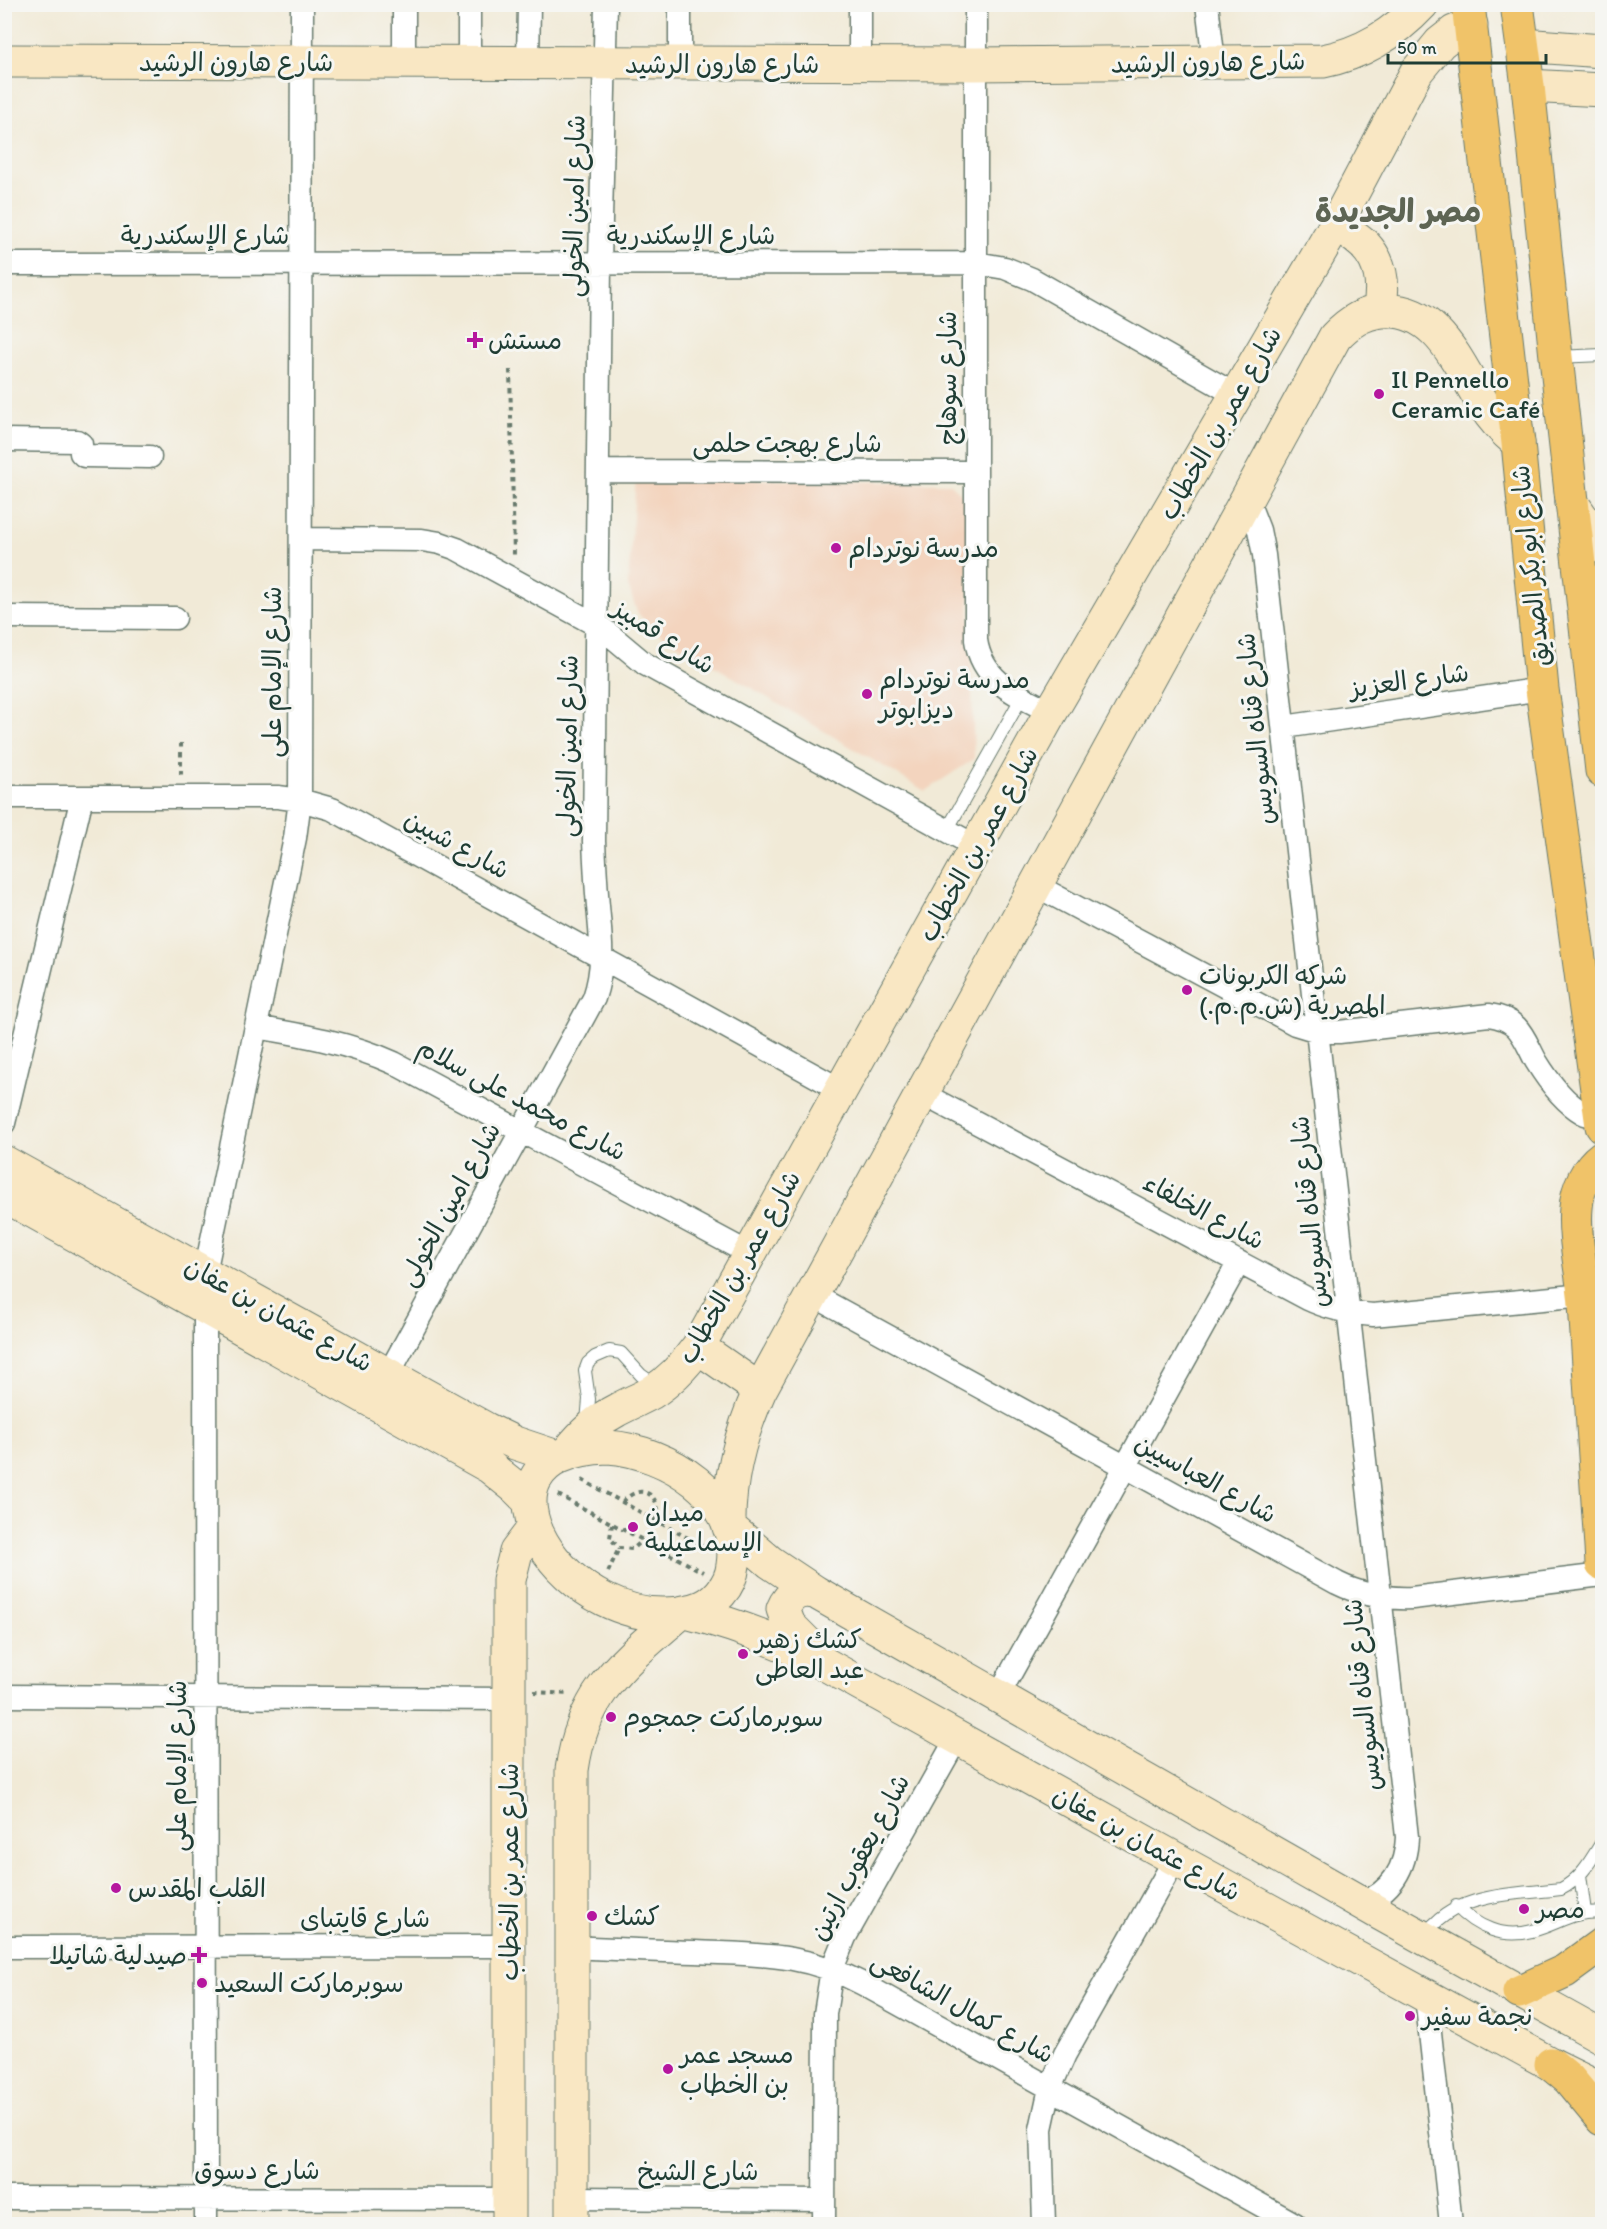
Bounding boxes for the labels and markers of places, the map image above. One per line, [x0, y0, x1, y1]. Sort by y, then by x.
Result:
place label: مستش [488, 324, 562, 356]
marker: مستش [466, 331, 484, 349]
place label: Il Pennello Ceramic Café [1391, 363, 1540, 425]
marker: Il Pennello Ceramic Café [1372, 387, 1386, 401]
place label: مدرسة نوتردام [848, 532, 999, 568]
marker: مدرسة نوتردام [829, 541, 843, 555]
place label: مدرسة نوتردام ديزابوتر [877, 663, 1030, 726]
marker: مدرسة نوتردام ديزابوتر [860, 687, 874, 701]
place label: شركه الكربونات المصرية (ش.م.م.) [1199, 959, 1386, 1025]
marker: شركه الكربونات المصرية (ش.م.م.) [1180, 983, 1194, 997]
place label: ميدان الإسماعيلية [645, 1496, 762, 1559]
marker: ميدان الإسماعيلية [626, 1520, 640, 1534]
place label: كشك زهير عبد العاطى [753, 1623, 864, 1686]
marker: كشك زهير عبد العاطى [736, 1647, 750, 1661]
place label: سوبرماركت جمجوم [623, 1701, 823, 1737]
marker: سوبرماركت جمجوم [604, 1710, 618, 1724]
place label: القلب المقدس [128, 1872, 266, 1904]
marker: القلب المقدس [109, 1881, 123, 1895]
place label: مصر [1534, 1893, 1585, 1925]
place label: كشك [604, 1900, 660, 1932]
marker: مصر [1517, 1902, 1531, 1916]
marker: كشك [585, 1909, 599, 1923]
place label: صيدلية شاتيلا [49, 1939, 187, 1971]
marker: صيدلية شاتيلا [192, 1948, 206, 1962]
place label: سوبرماركت السعيد [214, 1967, 404, 1999]
marker: سوبرماركت السعيد [195, 1976, 209, 1990]
place label: نجمة سفير [1420, 2000, 1533, 2032]
marker: نجمة سفير [1403, 2009, 1417, 2023]
place label: مسجد عمر بن الخطاب [678, 2038, 794, 2100]
marker: مسجد عمر بن الخطاب [661, 2062, 675, 2076]

